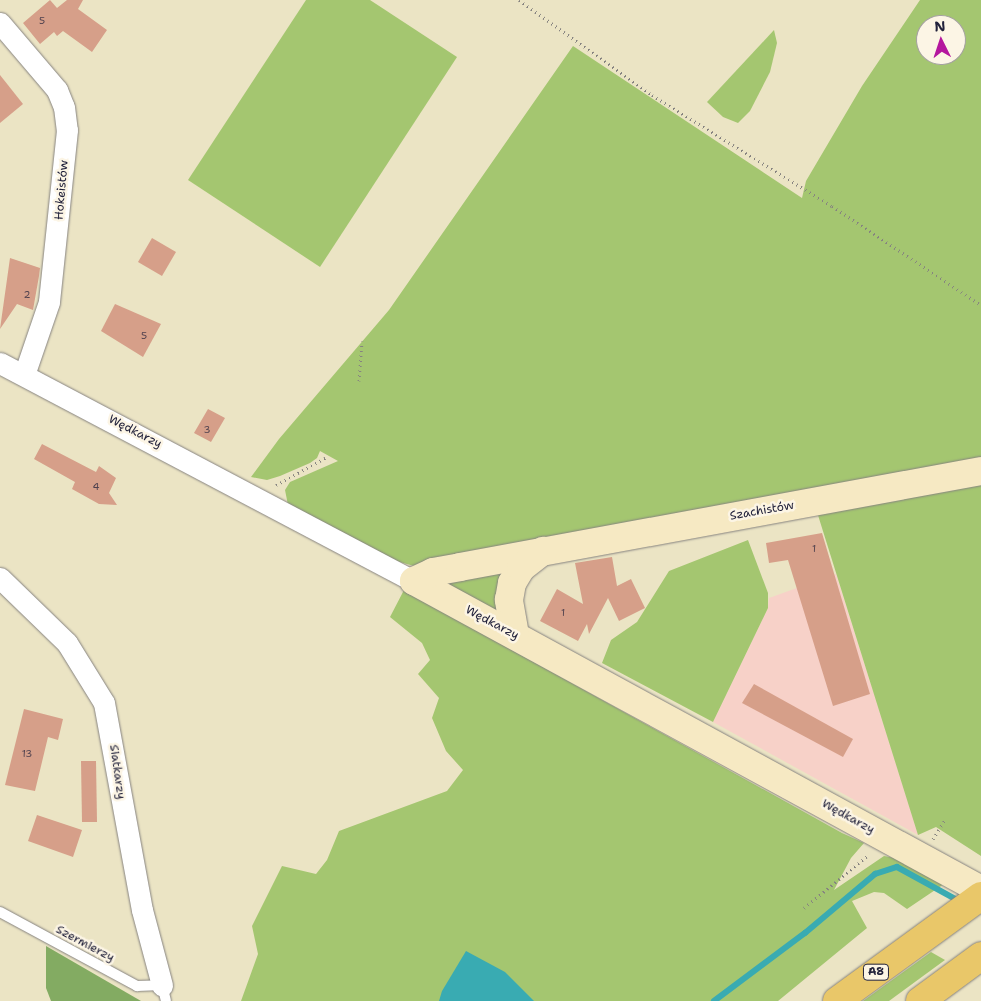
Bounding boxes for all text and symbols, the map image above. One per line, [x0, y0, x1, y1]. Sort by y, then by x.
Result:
house number: 5 [39, 15, 45, 27]
north arrow [916, 15, 966, 65]
text: N [934, 17, 946, 35]
street label: Hokeistów [52, 159, 72, 221]
house number: 2 [24, 289, 30, 301]
house number: 5 [141, 330, 147, 342]
street label: Wędkarzy [106, 412, 164, 452]
house number: 3 [204, 424, 210, 436]
house number: 4 [93, 481, 99, 493]
street label: Szachistów [729, 498, 795, 524]
house number: 1 [812, 543, 816, 555]
street label: Wędkarzy [463, 603, 521, 643]
house number: 1 [561, 607, 565, 619]
street label: Siatkarzy [106, 744, 128, 800]
house number: 13 [22, 748, 32, 760]
street label: Wędkarzy [819, 797, 877, 837]
street label: Szermierzy [53, 923, 117, 965]
road number: A8 [862, 964, 890, 980]

